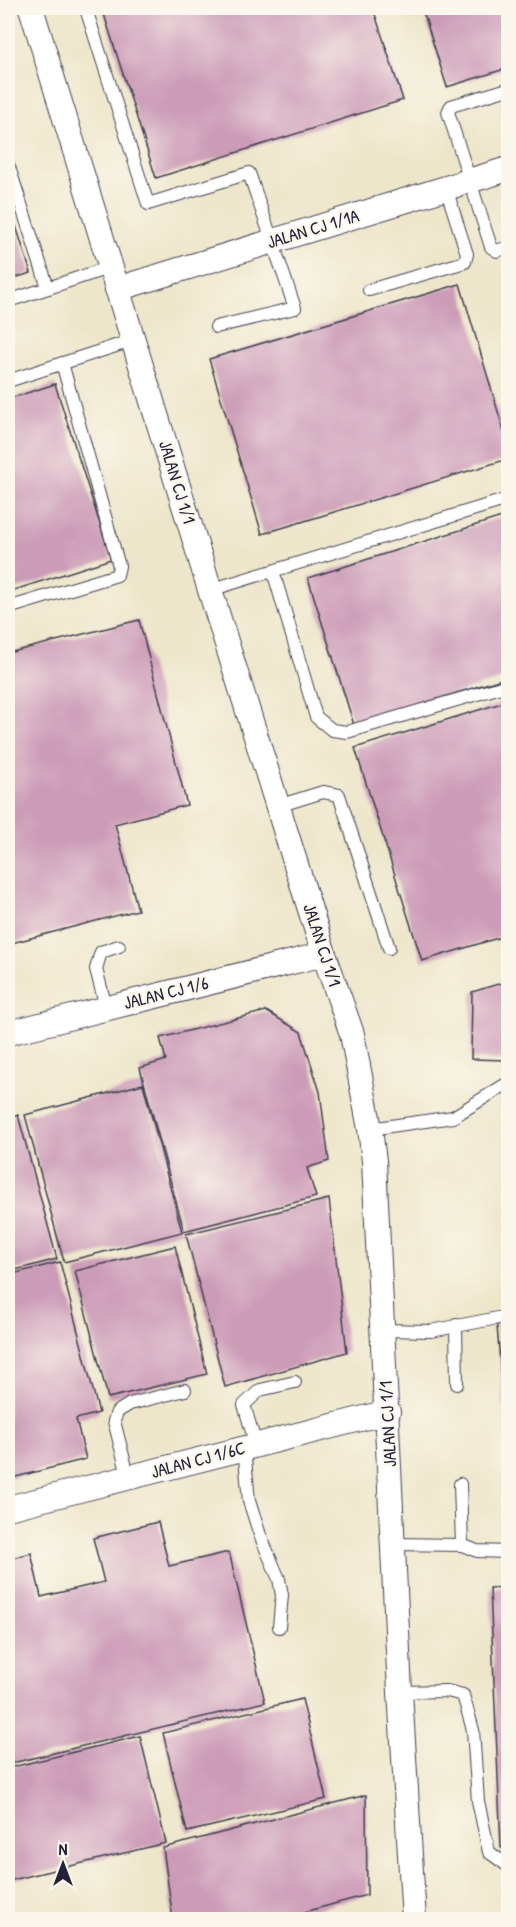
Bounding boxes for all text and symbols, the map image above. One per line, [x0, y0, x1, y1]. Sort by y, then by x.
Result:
street label: JALAN CJ 1/1A [264, 203, 362, 254]
street label: JALAN CJ 1/1 [153, 437, 202, 527]
street label: JALAN CJ 1/1 [297, 900, 348, 990]
street label: JALAN CJ 1/6 [121, 970, 211, 1015]
street label: JALAN CJ 1/1 [373, 1380, 402, 1468]
street label: JALAN CJ 1/6C [148, 1435, 248, 1484]
north arrow [33, 1834, 93, 1894]
text: N [59, 1838, 68, 1860]

